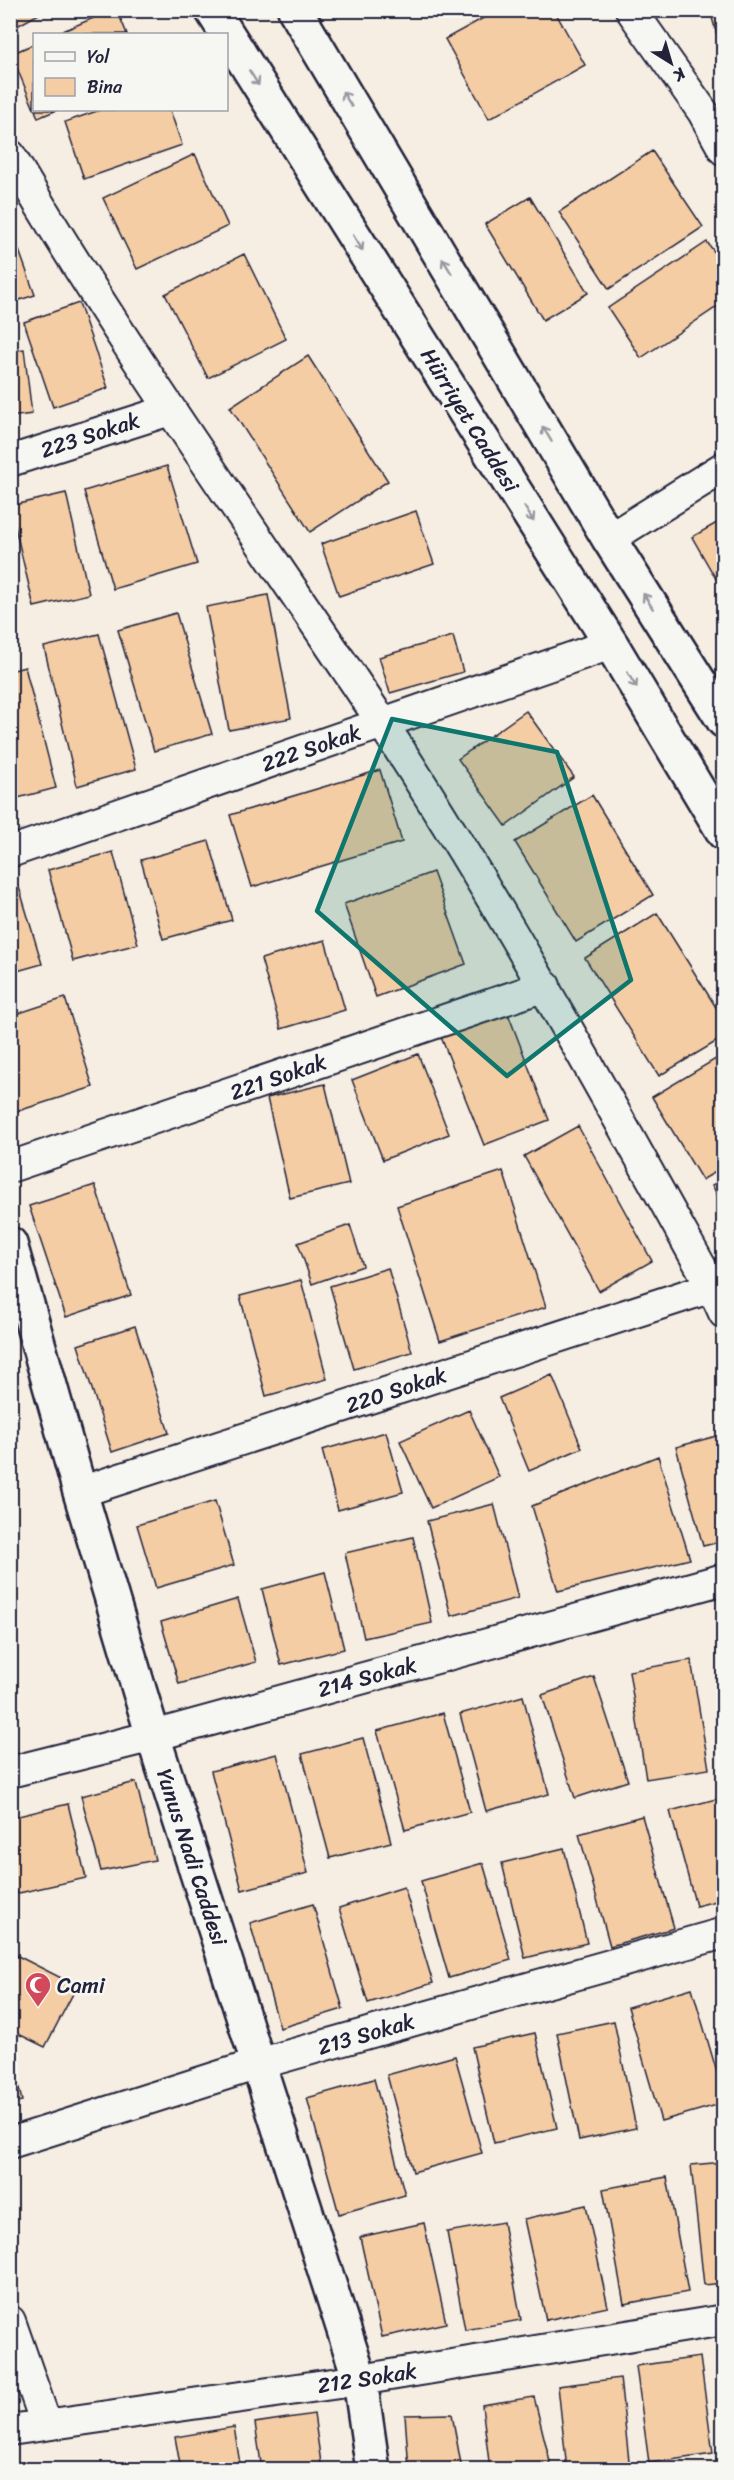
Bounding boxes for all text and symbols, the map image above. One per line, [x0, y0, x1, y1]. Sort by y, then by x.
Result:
legend [33, 33, 228, 111]
north arrow [641, 33, 701, 93]
text: Yol [87, 41, 110, 73]
text: K [666, 59, 693, 90]
one-way arrow [249, 69, 261, 86]
text: Bina [87, 71, 123, 103]
one-way arrow [341, 91, 353, 108]
one-way arrow [353, 234, 365, 251]
one-way arrow [441, 258, 453, 275]
street label: Hürriyet Caddesi [410, 340, 531, 501]
street label: 223 Sokak [35, 401, 145, 469]
one-way arrow [540, 426, 552, 443]
one-way arrow [523, 506, 536, 523]
one-way arrow [641, 593, 653, 610]
one-way arrow [627, 671, 639, 688]
street label: 222 Sokak [256, 713, 366, 783]
street label: 221 Sokak [224, 1042, 332, 1112]
street label: 220 Sokak [340, 1355, 452, 1425]
street label: 214 Sokak [313, 1645, 421, 1709]
street label: Yunus Nadi Caddesi [145, 1763, 239, 1951]
place label: Cami [57, 1966, 106, 2005]
mosque icon: Cami [23, 1970, 53, 2008]
street label: 213 Sokak [313, 2001, 419, 2066]
street label: 212 Sokak [315, 2351, 420, 2405]

